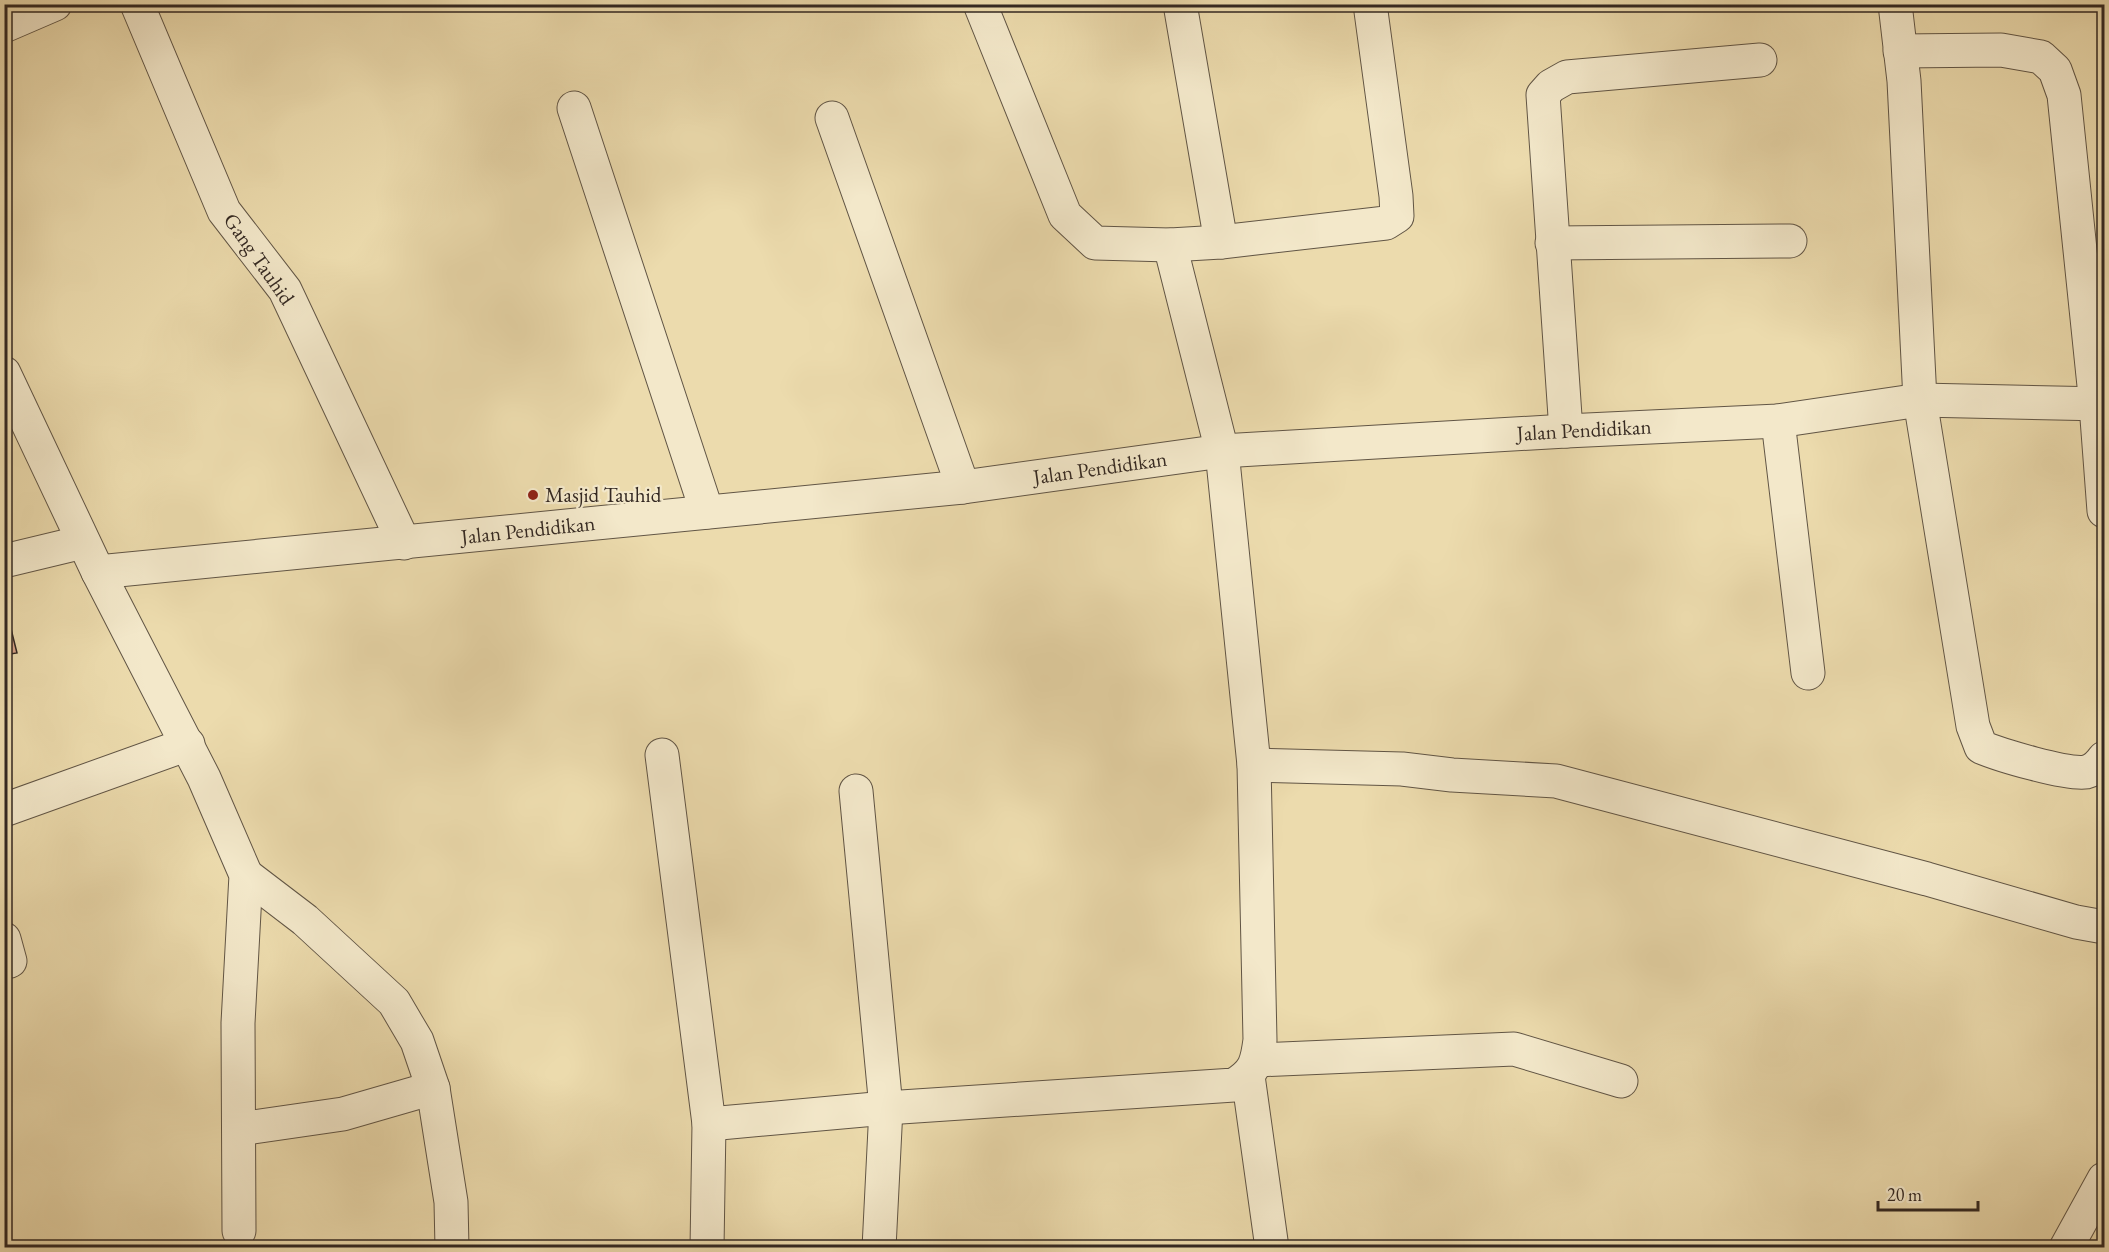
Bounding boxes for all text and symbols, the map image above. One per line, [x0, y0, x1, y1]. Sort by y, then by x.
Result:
street label: Gang Tauhid [218, 208, 301, 310]
street label: Jalan Pendidikan [1514, 412, 1652, 447]
street label: Jalan Pendidikan [1029, 445, 1169, 491]
place label: Masjid Tauhid [545, 481, 662, 508]
marker: Masjid Tauhid [526, 488, 540, 502]
street label: Jalan Pendidikan [457, 509, 596, 550]
scale bar [1878, 1174, 1978, 1212]
text: 20 m [1887, 1183, 1922, 1206]

